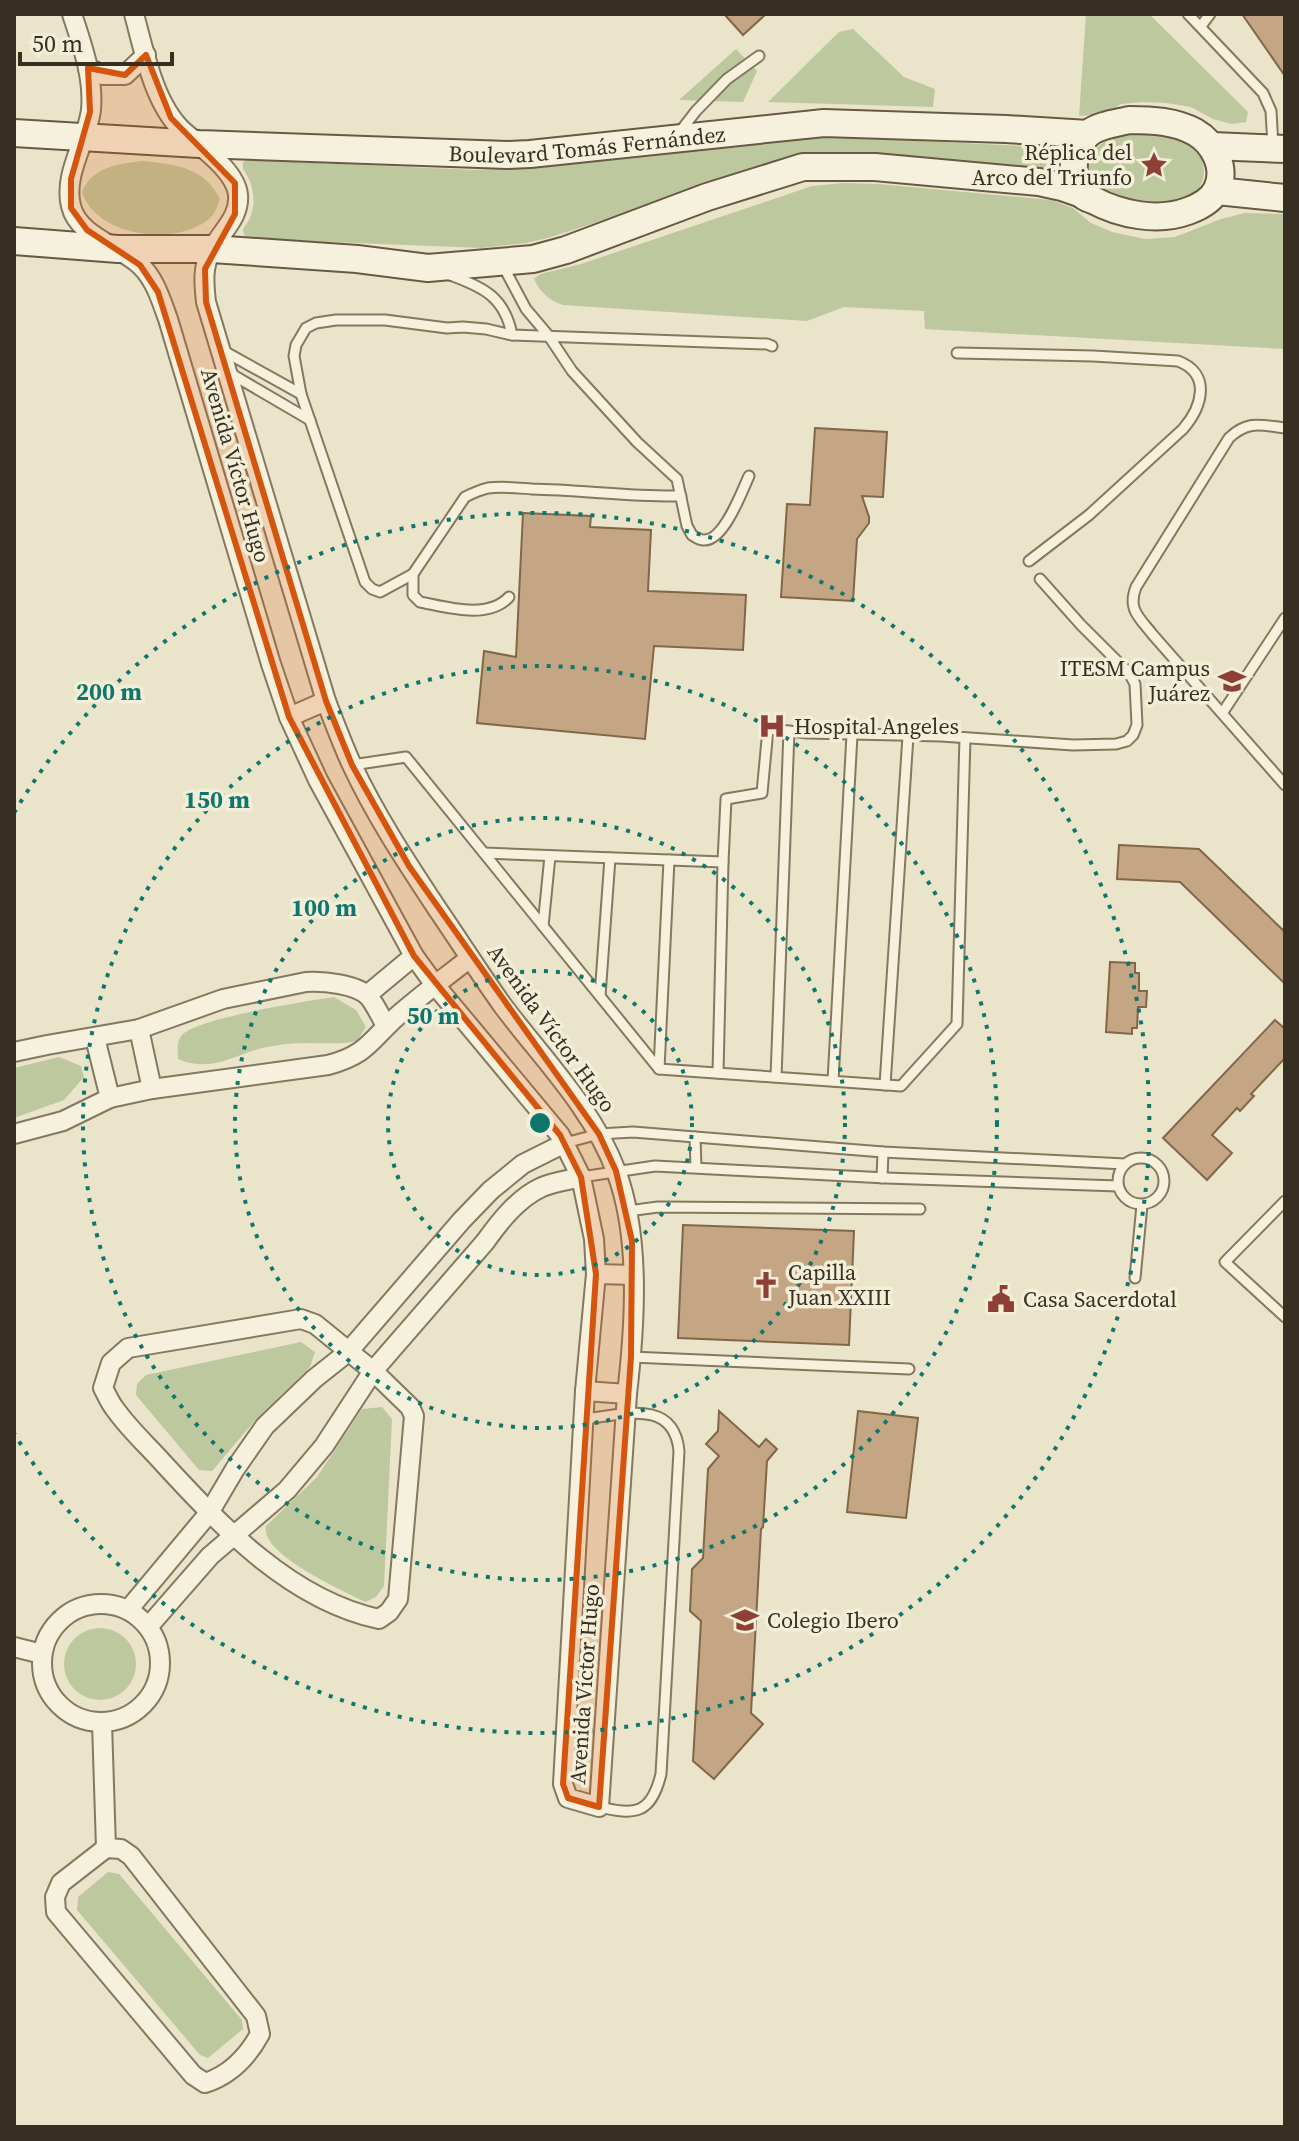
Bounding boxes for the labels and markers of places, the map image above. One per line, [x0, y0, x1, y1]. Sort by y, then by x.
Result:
place label: Réplica del Arco del Triunfo [971, 137, 1132, 192]
place icon: Réplica del Arco del Triunfo [1139, 150, 1169, 180]
place label: ITESM Campus Juárez [1060, 653, 1210, 708]
school or university icon: ITESM Campus Juárez [1217, 666, 1247, 696]
hospital icon: Hospital Angeles [757, 711, 787, 741]
place label: Hospital Angeles [794, 711, 959, 741]
centre of rings [526, 1109, 554, 1137]
place label: Capilla Juan XXIII [787, 1257, 891, 1312]
church icon: Capilla Juan XXIII [751, 1270, 781, 1300]
public building icon: Casa Sacerdotal [986, 1284, 1016, 1314]
place label: Casa Sacerdotal [1023, 1284, 1177, 1314]
school or university icon: Colegio Ibero [730, 1605, 760, 1635]
place label: Colegio Ibero [767, 1605, 899, 1635]

